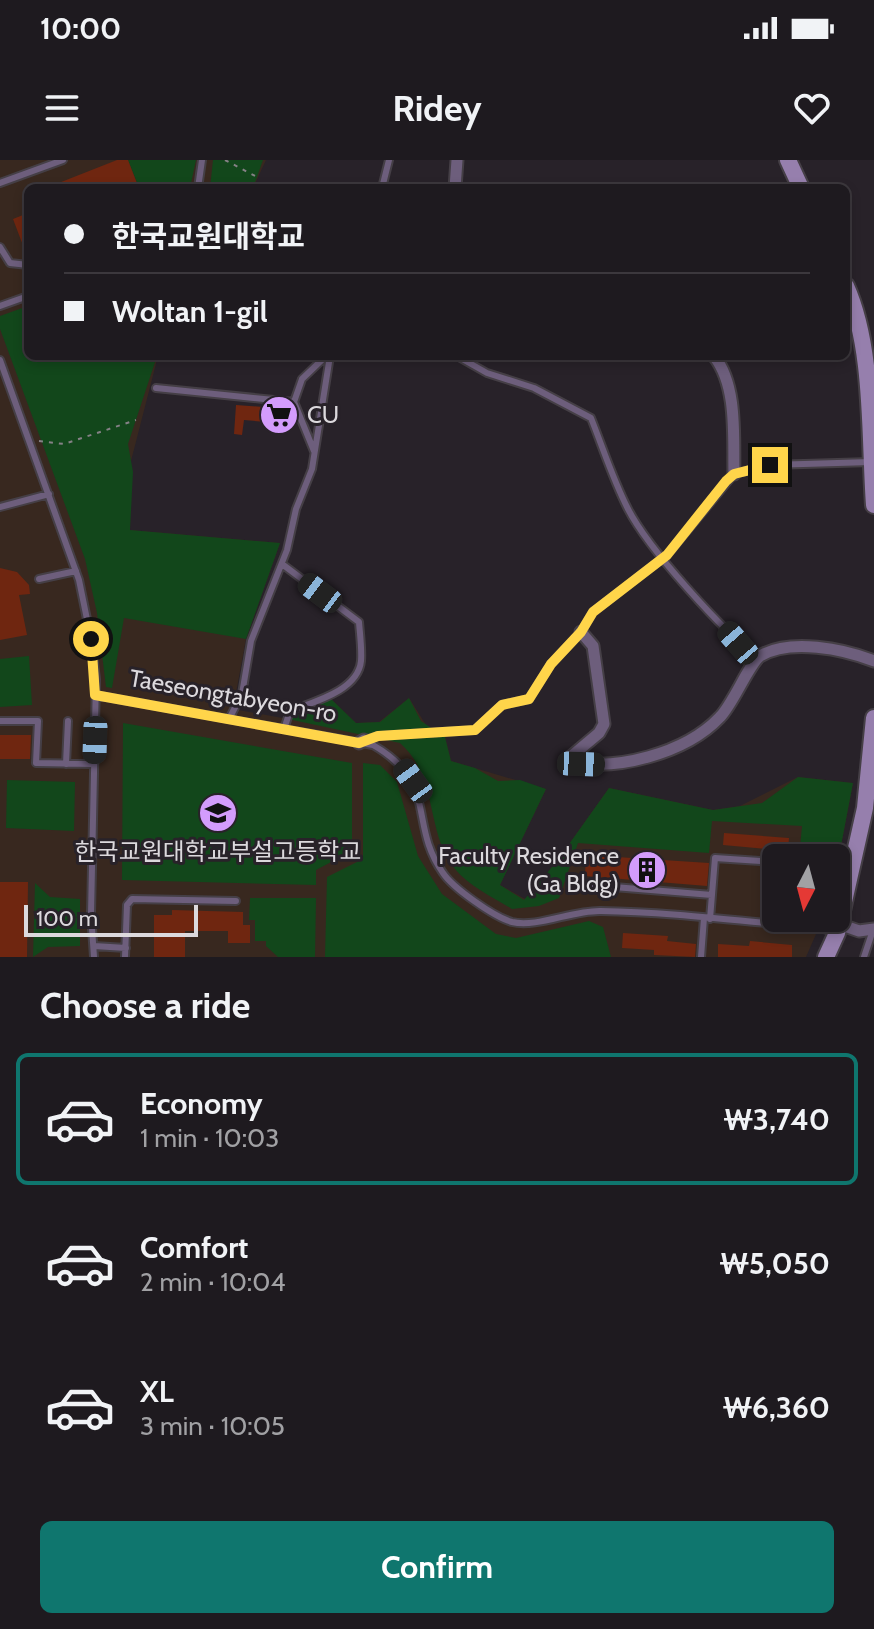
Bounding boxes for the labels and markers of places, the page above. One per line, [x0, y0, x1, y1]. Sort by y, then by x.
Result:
supermarket icon: CU [258, 394, 300, 436]
place label: CU [307, 400, 339, 429]
school or university icon: 한국교원대학교부설고등학교 [197, 792, 239, 834]
place label: 한국교원대학교부설고등학교 [74, 837, 362, 866]
place label: Faculty Residence (Ga Bldg) [438, 841, 619, 898]
building icon: Faculty Residence (Ga Bldg) [626, 849, 668, 891]

